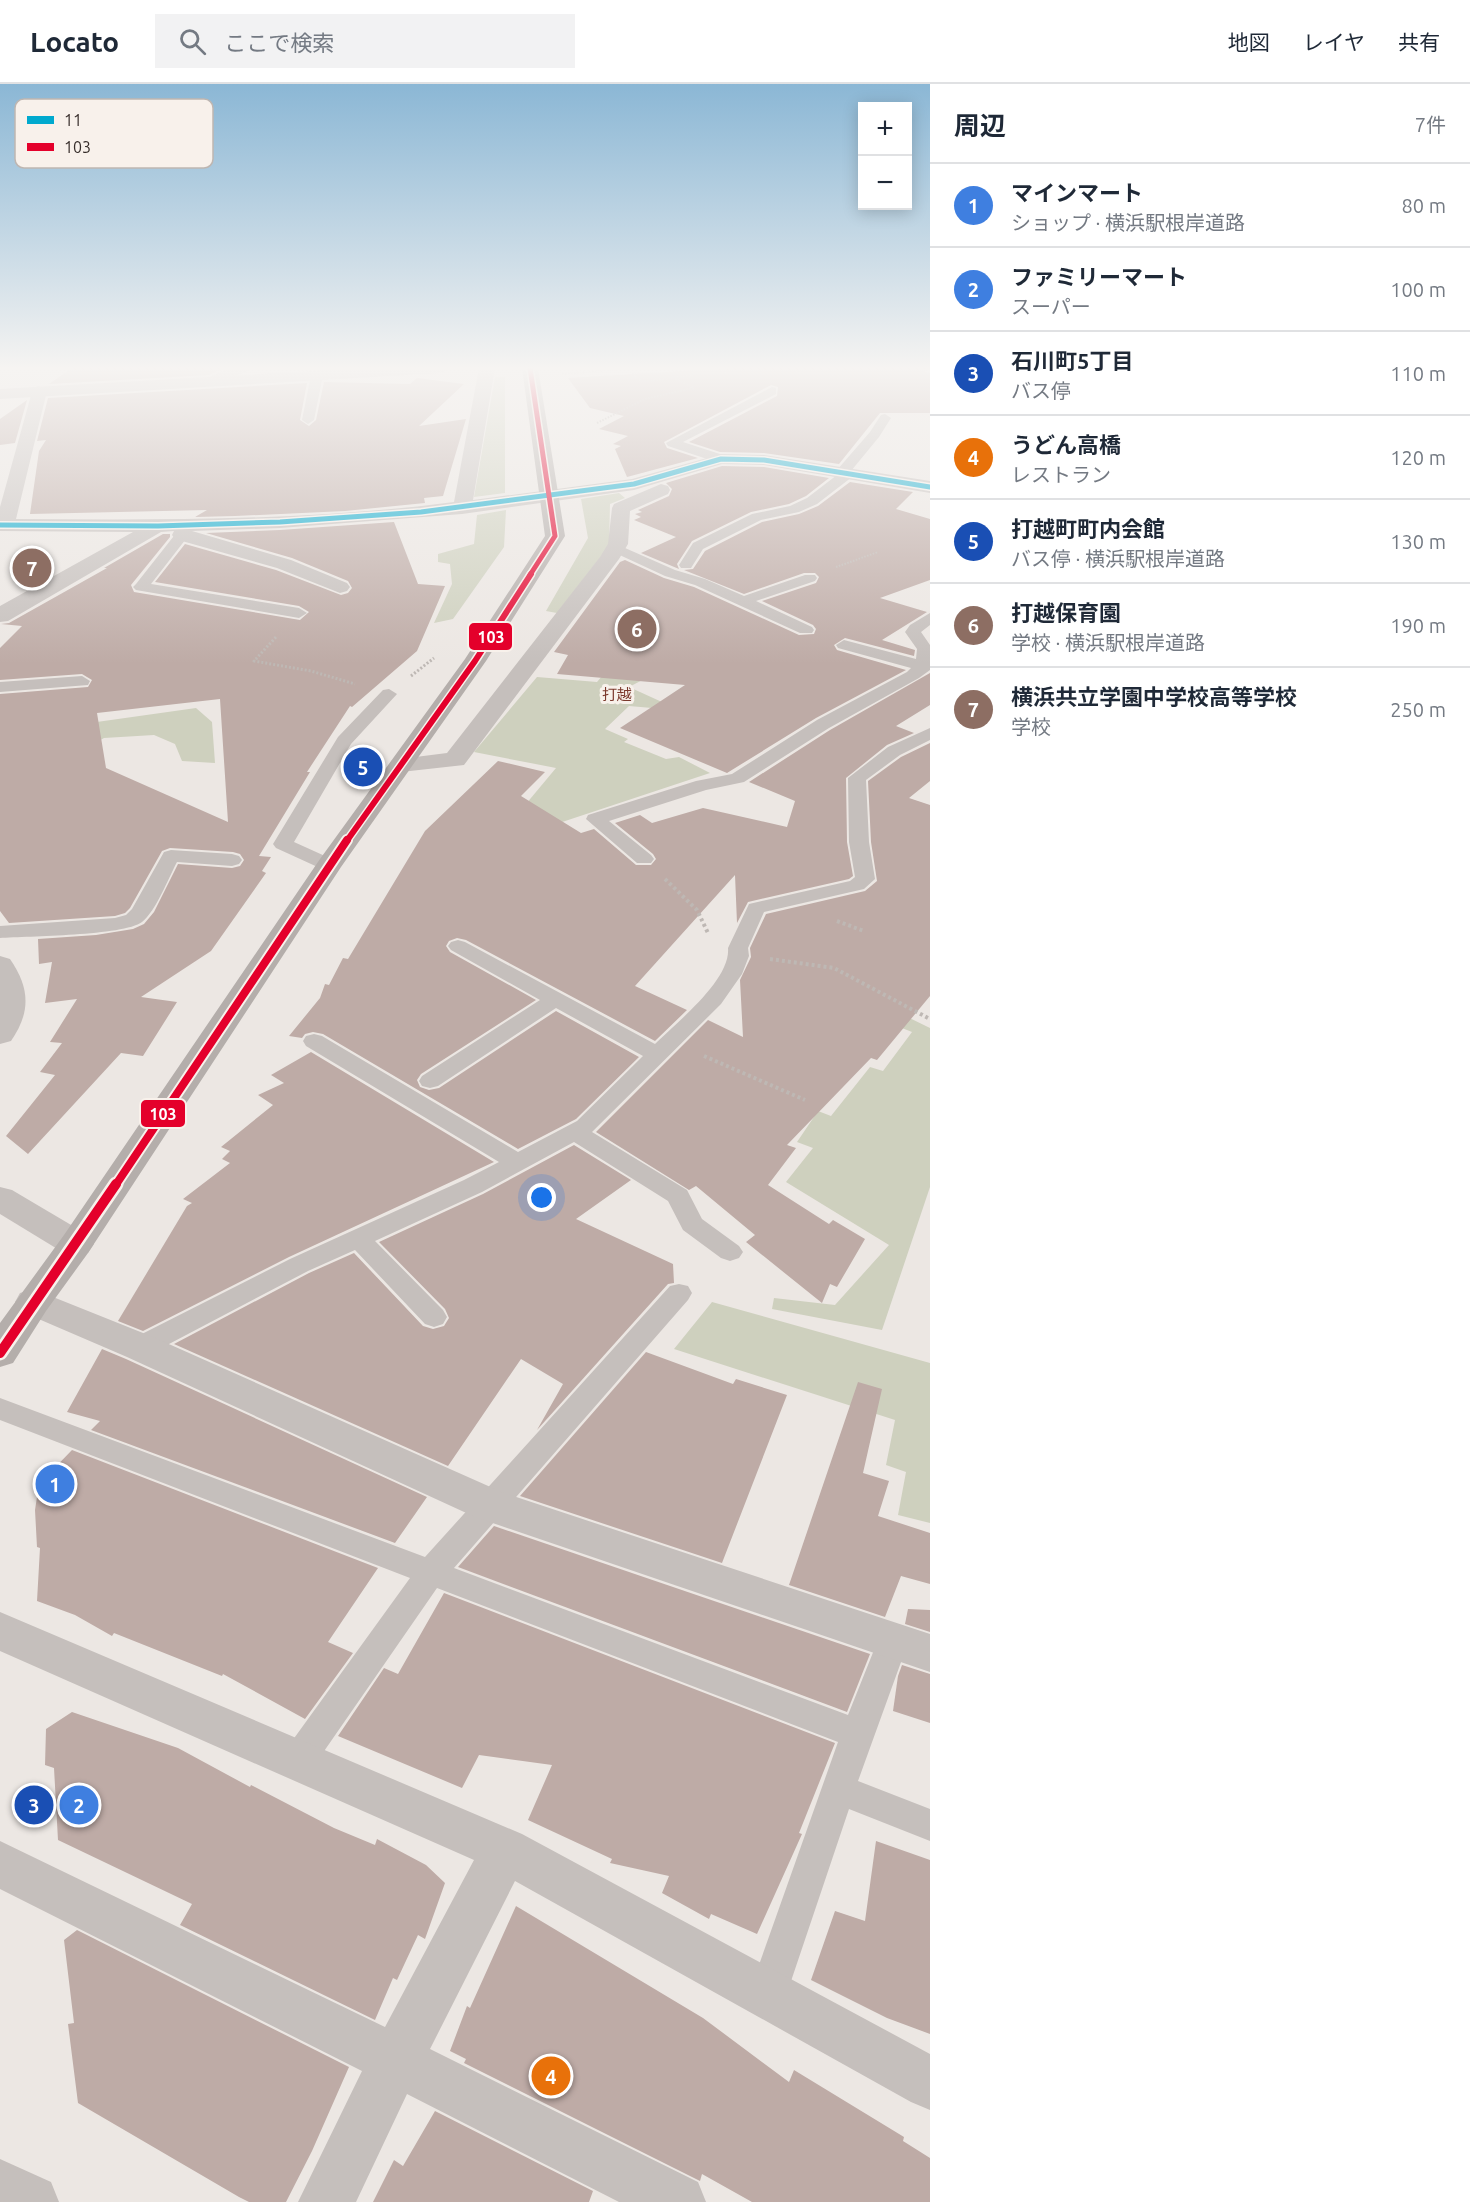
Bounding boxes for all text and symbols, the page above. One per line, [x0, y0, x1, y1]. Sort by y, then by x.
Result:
search box [155, 14, 575, 68]
icon: search [176, 25, 209, 58]
text: Locato [30, 26, 119, 57]
text: ここで検索 [224, 30, 334, 55]
text: 地図 [1228, 30, 1270, 54]
text: レイヤ [1303, 30, 1365, 54]
text: 共有 [1398, 30, 1440, 54]
legend [15, 99, 213, 168]
map controls [858, 102, 912, 210]
button: + [858, 102, 912, 156]
text: 11 [64, 111, 82, 129]
text: 周辺 [954, 111, 1006, 140]
text: 7件 [1415, 113, 1446, 136]
text: 103 [64, 138, 91, 156]
button: − [858, 156, 912, 210]
text: マインマート [1011, 180, 1143, 205]
text: 1 [968, 194, 979, 217]
text: 80 m [1402, 194, 1446, 217]
text: ショップ · 横浜駅根岸道路 [1011, 211, 1245, 234]
text: ファミリーマート [1011, 264, 1187, 289]
text: 2 [968, 278, 979, 301]
text: 100 m [1390, 278, 1446, 301]
text: スーパー [1011, 295, 1091, 318]
text: 石川町5丁目 [1011, 348, 1133, 373]
text: 3 [968, 362, 979, 385]
text: 110 m [1390, 362, 1446, 385]
text: バス停 [1011, 379, 1071, 402]
text: うどん高橋 [1011, 432, 1121, 457]
text: 4 [968, 446, 979, 469]
text: 120 m [1390, 446, 1446, 469]
text: レストラン [1011, 463, 1111, 486]
text: 打越町町内会館 [1011, 516, 1165, 541]
text: 5 [968, 530, 979, 553]
text: 130 m [1390, 530, 1446, 553]
pin: 7 [12, 546, 51, 590]
text: バス停 · 横浜駅根岸道路 [1011, 547, 1225, 570]
text: 打越保育園 [1011, 600, 1121, 625]
pin: 6 [618, 606, 656, 652]
text: 6 [968, 614, 979, 637]
text: 190 m [1390, 614, 1446, 637]
line badge: 103 [468, 622, 513, 651]
text: 103 [477, 628, 505, 646]
text: 学校 · 横浜駅根岸道路 [1011, 631, 1205, 654]
text: 横浜共立学園中学校高等学校 [1011, 684, 1297, 709]
district label: 打越 [602, 686, 632, 703]
text: 7 [968, 698, 979, 721]
text: 250 m [1390, 698, 1446, 721]
text: 学校 [1011, 715, 1051, 738]
pin: 5 [344, 744, 382, 790]
line badge: 103 [140, 1099, 186, 1128]
text: 103 [149, 1105, 177, 1123]
your location [527, 1183, 556, 1212]
pin: 1 [36, 1462, 74, 1506]
pin: 3 [15, 1782, 54, 1828]
pin: 2 [60, 1782, 98, 1828]
pin: 4 [532, 2054, 570, 2098]

